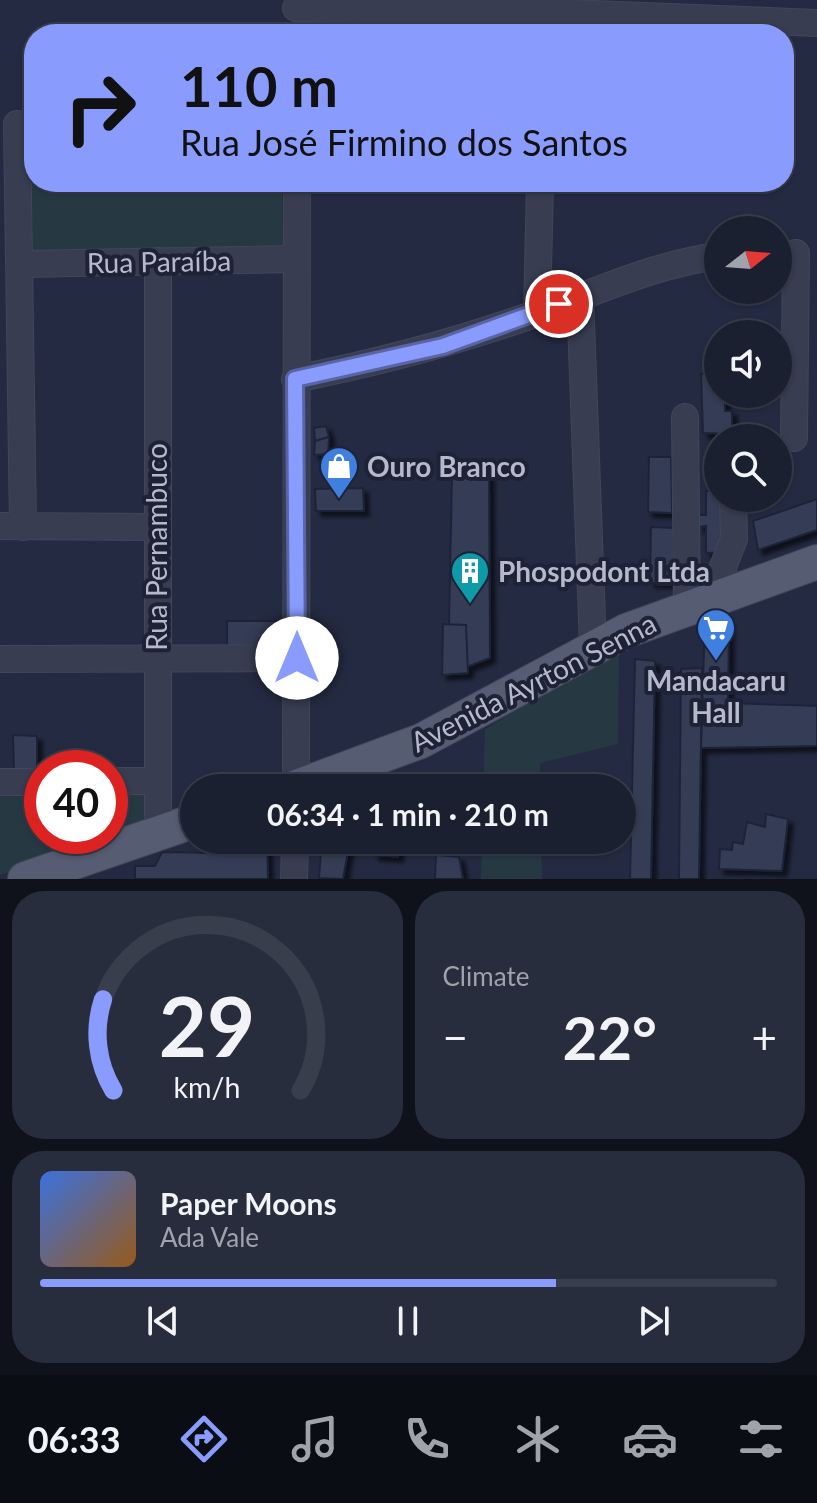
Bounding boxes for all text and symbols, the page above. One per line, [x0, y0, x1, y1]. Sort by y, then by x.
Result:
text: 110 m [180, 52, 338, 119]
icon: right [48, 56, 152, 160]
text: Rua José Firmino dos Santos [180, 120, 628, 164]
north arrow [704, 216, 792, 304]
map controls [704, 216, 792, 512]
street label: Rua Paraíba [86, 243, 232, 279]
pin [525, 270, 593, 338]
icon: arrive [537, 282, 581, 326]
button: sound [704, 320, 792, 408]
button: search [704, 424, 792, 512]
street label: Rua Pernambuco [139, 443, 173, 651]
shop icon: Ouro Branco [318, 445, 360, 500]
place label: Ouro Branco [367, 449, 526, 483]
building icon: Phospodont Ltda [449, 550, 491, 605]
place label: Phospodont Ltda [498, 554, 710, 588]
street label: Avenida Ayrton Senna [405, 605, 661, 759]
supermarket icon: Mandacaru Hall [695, 607, 737, 662]
position arrow [255, 616, 339, 700]
place label: Mandacaru Hall [646, 663, 786, 729]
speed limit sign: 40 [24, 750, 128, 854]
text: 06:34 · 1 min · 210 m [267, 796, 549, 832]
text: Climate [443, 960, 529, 992]
text: 29 [159, 975, 256, 1075]
text: 22° [562, 1001, 657, 1073]
text: − [443, 1011, 468, 1063]
text: + [751, 1011, 777, 1063]
text: km/h [174, 1070, 241, 1104]
text: Paper Moons [160, 1185, 337, 1221]
text: Ada Vale [160, 1221, 259, 1253]
icon: previous [141, 1299, 185, 1343]
icon: pause [386, 1299, 430, 1343]
icon: next [632, 1299, 676, 1343]
icon: directions [176, 1411, 232, 1467]
icon: music [287, 1411, 343, 1467]
icon: phone [399, 1411, 455, 1467]
icon: climate [510, 1411, 566, 1467]
icon: car [622, 1411, 678, 1467]
icon: filters [733, 1411, 789, 1467]
text: 06:33 [28, 1417, 121, 1461]

